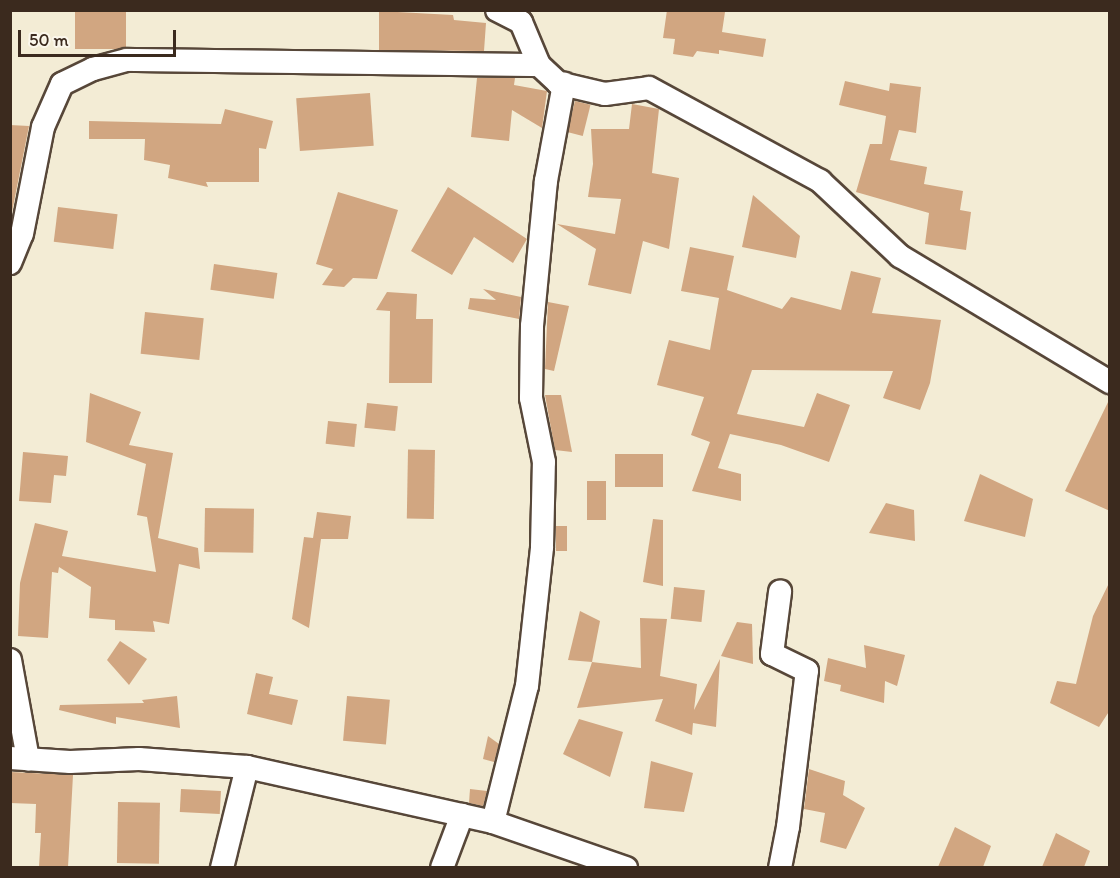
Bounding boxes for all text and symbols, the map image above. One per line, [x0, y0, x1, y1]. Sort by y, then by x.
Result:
scale bar [21, 18, 178, 56]
text: 50 m [29, 29, 69, 51]

